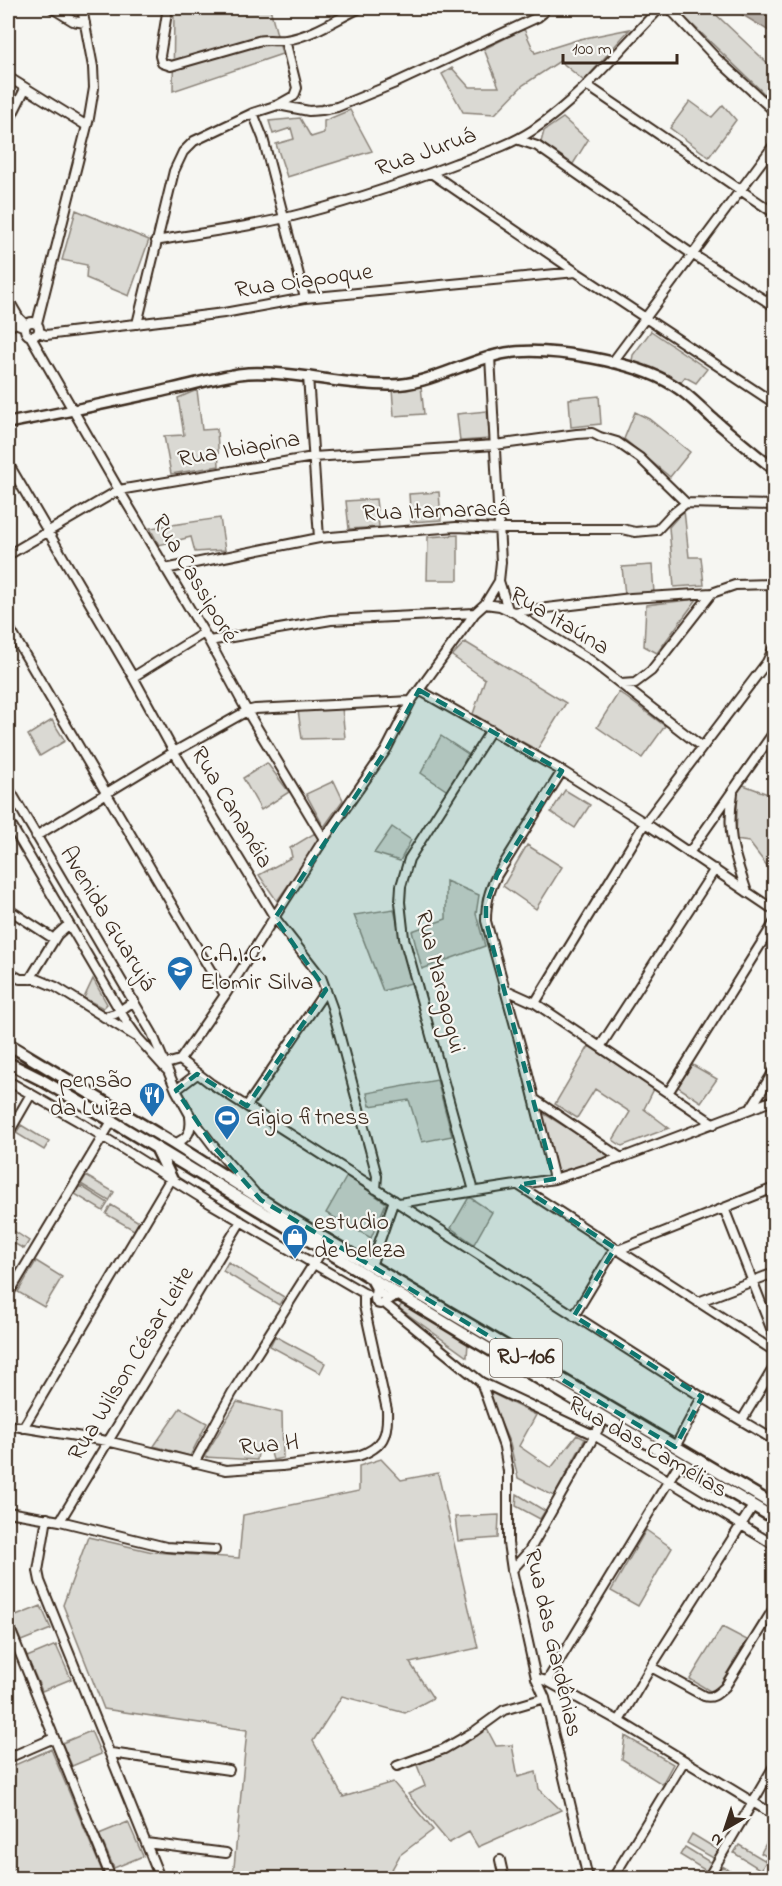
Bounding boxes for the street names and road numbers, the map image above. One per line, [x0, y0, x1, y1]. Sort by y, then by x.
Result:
street label: Rua Juruá [371, 119, 481, 187]
street label: Rua Oiapoque [233, 255, 375, 309]
street label: Rua Ibiapina [175, 422, 303, 478]
street label: Rua Itamaracá [362, 492, 510, 532]
street label: Rua Cassiporé [142, 508, 246, 650]
street label: Rua Itaúna [502, 578, 616, 666]
street label: Rua Cananéia [181, 740, 281, 876]
street label: Avenida Guarujá [50, 840, 164, 998]
street label: Rua Maragogui [404, 907, 474, 1057]
street label: Rua Wilson César Leite [60, 1260, 204, 1468]
road number: RJ-106 [490, 1339, 562, 1377]
street label: Rua das Camélias [560, 1388, 734, 1508]
street label: Rua H [238, 1426, 300, 1466]
street label: Rua das Gardênias [513, 1546, 591, 1740]

